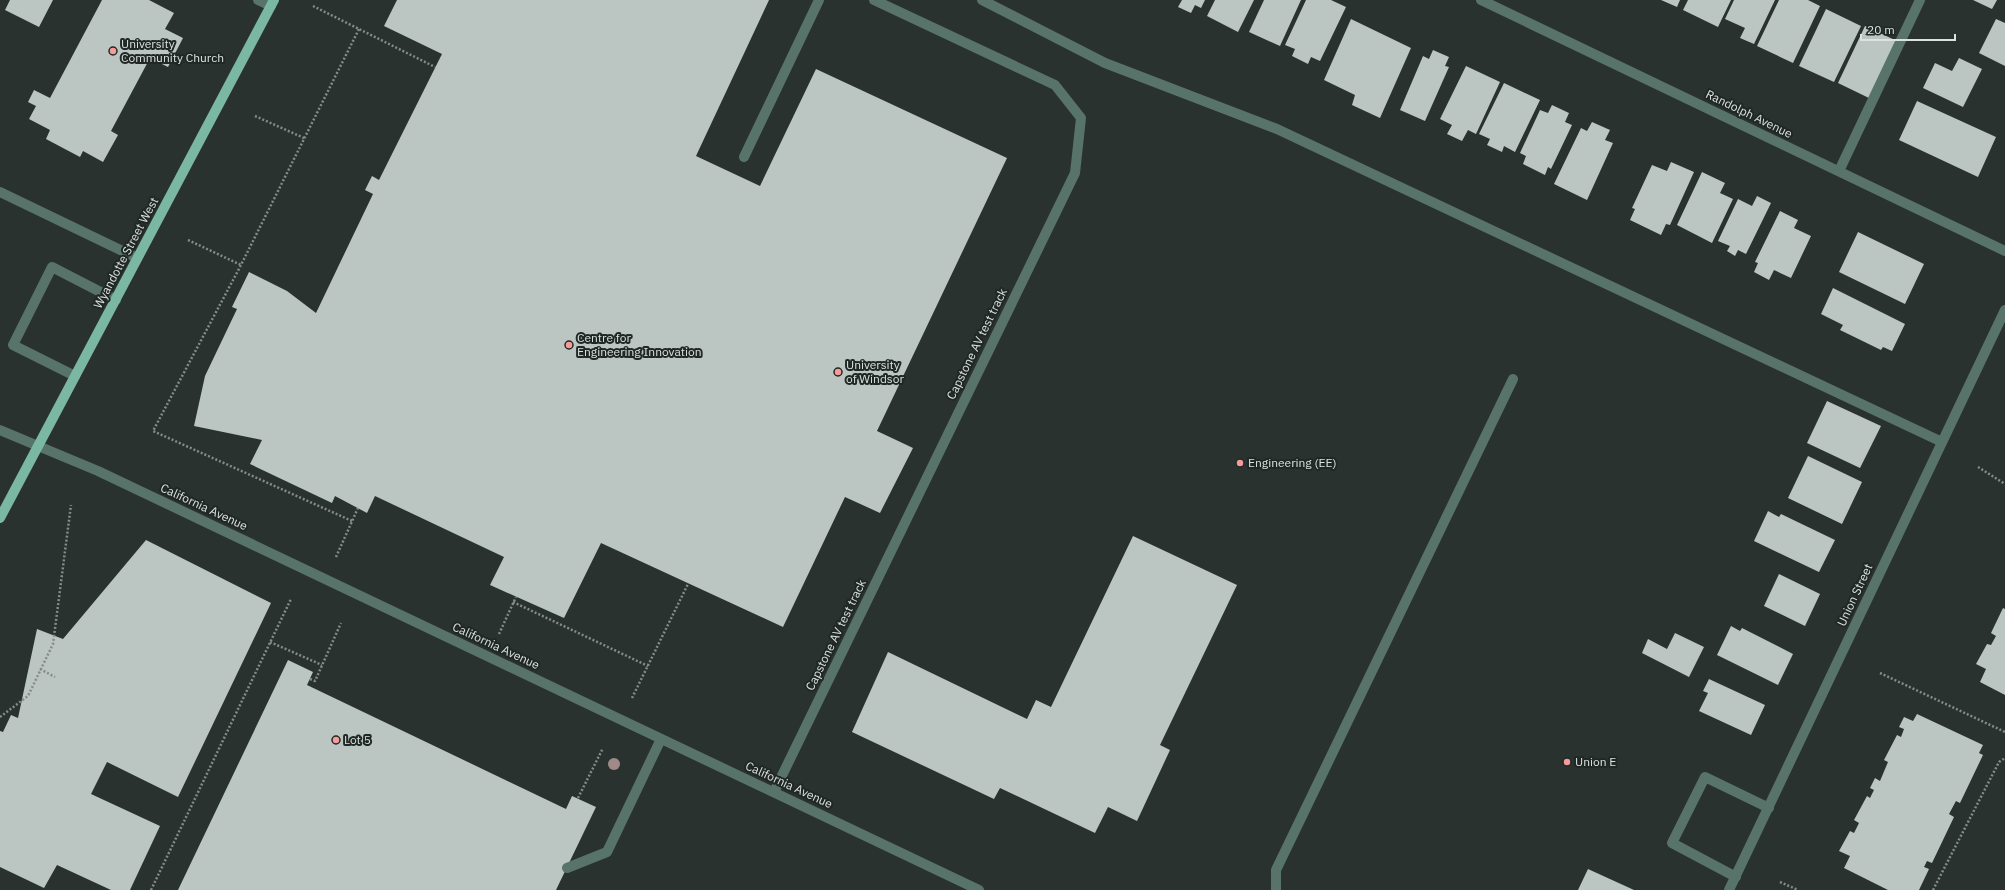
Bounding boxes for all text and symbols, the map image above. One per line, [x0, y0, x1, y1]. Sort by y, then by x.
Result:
scale bar [1861, 16, 1955, 42]
text: 20 m [1867, 22, 1895, 37]
place label: University Community Church [121, 36, 224, 65]
marker: University Community Church [108, 46, 118, 56]
street label: Randolph Avenue [1704, 86, 1795, 141]
street label: Wyandotte Street West [90, 195, 161, 311]
street label: Capstone AV test track [943, 285, 1010, 402]
place label: Centre for Engineering Innovation [577, 330, 702, 359]
marker: Centre for Engineering Innovation [564, 340, 574, 350]
place label: University of Windsor [846, 357, 904, 386]
marker: University of Windsor [833, 367, 843, 377]
place label: Engineering (EE) [1248, 455, 1337, 470]
marker: Engineering (EE) [1235, 458, 1245, 468]
street label: California Avenue [158, 480, 250, 533]
street label: Union Street [1834, 561, 1876, 628]
street label: Capstone AV test track [802, 576, 869, 693]
street label: California Avenue [450, 619, 542, 672]
place label: Lot 5 [344, 732, 371, 747]
marker: Lot 5 [331, 735, 341, 745]
place label: Union E [1575, 754, 1616, 769]
marker: Union E [1562, 757, 1572, 767]
street label: California Avenue [743, 758, 835, 811]

